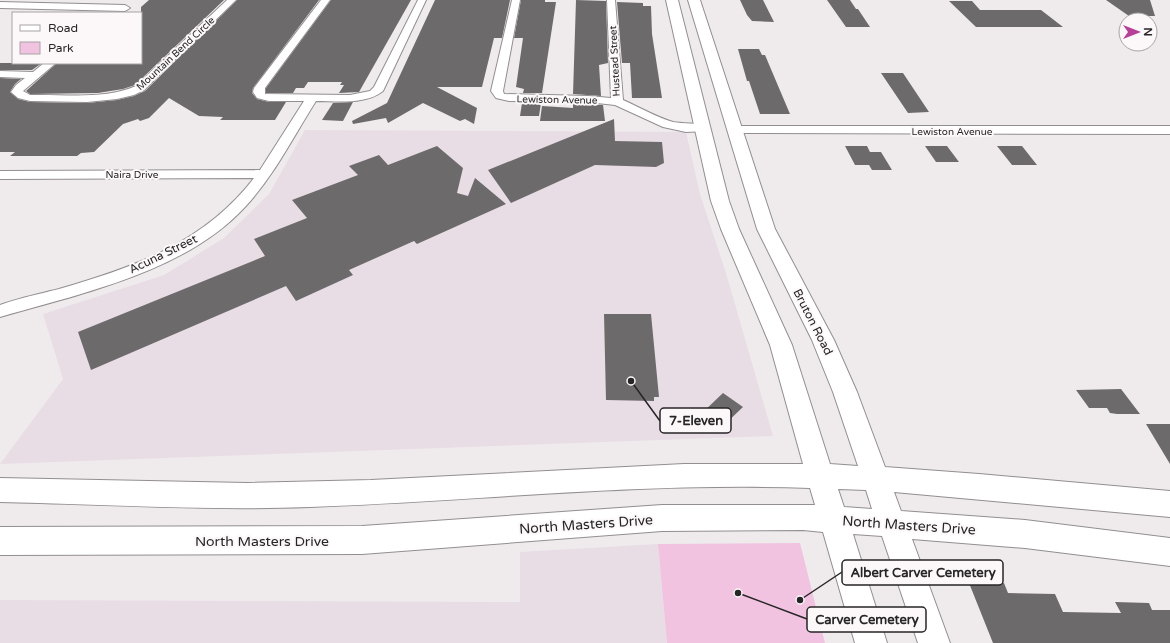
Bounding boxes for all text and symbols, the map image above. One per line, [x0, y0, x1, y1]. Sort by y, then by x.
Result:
legend [12, 12, 142, 64]
north arrow [1118, 12, 1158, 52]
street label: Mountain Bend Circle [134, 14, 217, 93]
text: Road [48, 21, 78, 35]
street label: Hustead Street [607, 25, 623, 97]
text: N [1141, 28, 1154, 36]
text: Park [48, 41, 74, 55]
street label: Lewiston Avenue [516, 93, 598, 107]
street label: Lewiston Avenue [912, 126, 993, 138]
street label: Naira Drive [106, 169, 159, 181]
street label: Acuna Street [127, 231, 200, 277]
street label: Bruton Road [790, 287, 836, 357]
callout: 7-Eleven [660, 408, 731, 433]
text: 7-Eleven [669, 413, 723, 429]
street label: North Masters Drive [519, 511, 653, 538]
street label: North Masters Drive [842, 512, 976, 539]
street label: North Masters Drive [195, 533, 329, 550]
callout: Albert Carver Cemetery [842, 560, 1003, 585]
text: Albert Carver Cemetery [850, 565, 996, 581]
callout: Carver Cemetery [807, 607, 926, 632]
text: Carver Cemetery [815, 612, 919, 628]

